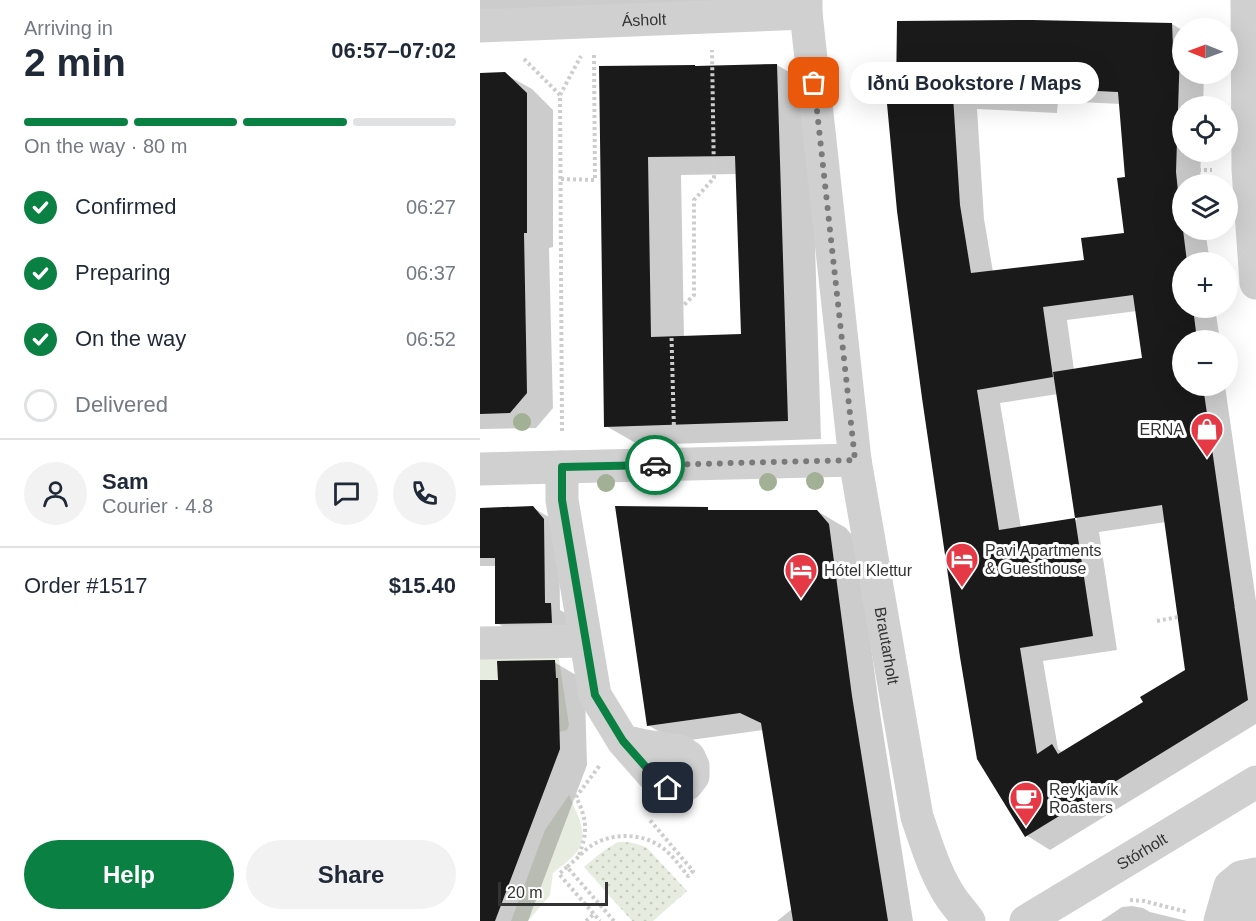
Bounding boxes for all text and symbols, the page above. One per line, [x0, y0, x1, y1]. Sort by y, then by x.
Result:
street label: Ásholt [621, 10, 667, 29]
text: Arriving in [24, 17, 113, 39]
north arrow [1172, 18, 1238, 84]
map controls [1172, 18, 1238, 396]
text: 06:57–07:02 [331, 38, 456, 63]
text: 2 min [24, 41, 126, 84]
pin [788, 57, 839, 108]
callout: Iðnú Bookstore / Maps [850, 62, 1099, 104]
icon: bag [797, 66, 830, 99]
text: Iðnú Bookstore / Maps [867, 72, 1082, 94]
button: locate [1172, 96, 1238, 162]
text: On the way · 80 m [24, 135, 187, 157]
button: layers [1172, 174, 1238, 240]
icon: check [24, 191, 57, 224]
text: Confirmed [75, 194, 176, 219]
text: 06:27 [406, 196, 456, 218]
button: + [1172, 252, 1238, 318]
icon: check [24, 257, 57, 290]
text: Preparing [75, 260, 170, 285]
text: 06:37 [406, 262, 456, 284]
icon: check [24, 323, 57, 356]
text: On the way [75, 326, 186, 351]
text: 06:52 [406, 328, 456, 350]
button: − [1172, 330, 1238, 396]
text: Delivered [75, 392, 168, 417]
shop icon: ERNA [1189, 411, 1225, 458]
place label: ERNA [1140, 421, 1184, 438]
courier [625, 435, 685, 495]
icon: car [639, 449, 672, 482]
button: person [24, 462, 87, 525]
button: chat [315, 462, 378, 525]
button: phone [393, 462, 456, 525]
text: Sam [102, 469, 148, 494]
text: Courier · 4.8 [102, 495, 213, 517]
hotel icon: Pavi Apartments & Guesthouse [944, 541, 980, 588]
place label: Pavi Apartments & Guesthouse [985, 542, 1102, 577]
hotel icon: Hótel Klettur [783, 552, 819, 599]
place label: Hótel Klettur [824, 562, 913, 579]
text: Order #1517 [24, 573, 148, 598]
text: $15.40 [389, 573, 456, 598]
street label: Brautarholt [872, 606, 902, 686]
pin [642, 762, 693, 813]
icon: home [651, 771, 684, 804]
cafe icon: Reykjavík Roasters [1008, 780, 1044, 827]
place label: Reykjavík Roasters [1049, 781, 1119, 816]
street label: Stórholt [1114, 829, 1170, 873]
button: Help [24, 840, 234, 909]
button: Share [246, 840, 456, 909]
scale bar [498, 879, 608, 906]
text: 20 m [507, 884, 543, 901]

